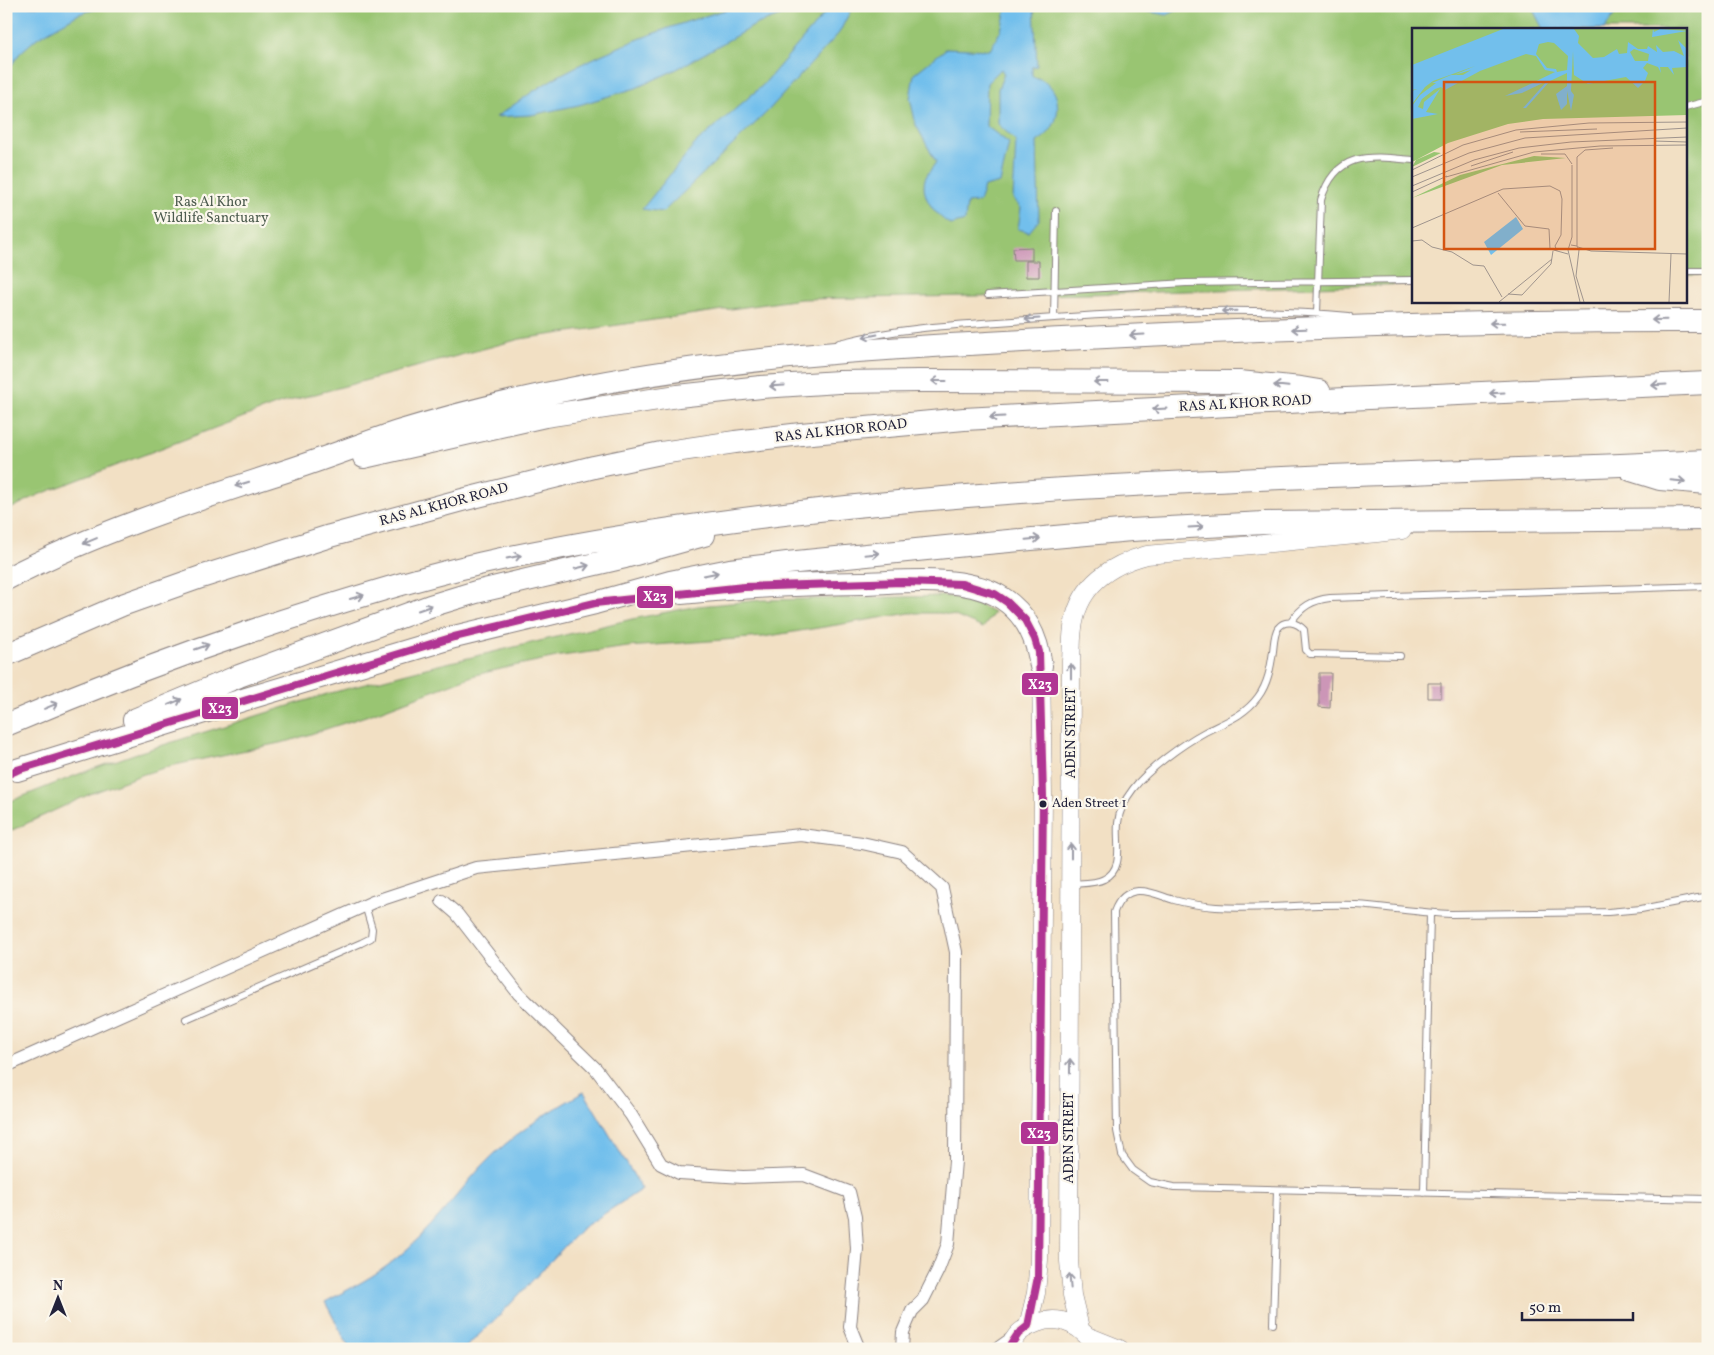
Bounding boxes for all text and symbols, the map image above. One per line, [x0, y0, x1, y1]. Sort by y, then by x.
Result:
inset map [1412, 28, 1686, 302]
park label: Ras Al Khor Wildlife Sanctuary [153, 193, 269, 228]
one-way arrow [1221, 306, 1238, 316]
one-way arrow [1024, 315, 1040, 324]
one-way arrow [1651, 316, 1667, 325]
one-way arrow [1489, 318, 1505, 328]
one-way arrow [1291, 324, 1308, 334]
one-way arrow [863, 331, 879, 341]
one-way arrow [1129, 331, 1145, 340]
one-way arrow [931, 376, 948, 386]
one-way arrow [1094, 377, 1110, 387]
one-way arrow [769, 381, 785, 390]
one-way arrow [1274, 381, 1290, 390]
one-way arrow [1651, 381, 1667, 390]
one-way arrow [1489, 388, 1505, 397]
street label: RAS AL KHOR ROAD [1178, 391, 1312, 417]
one-way arrow [1152, 404, 1168, 413]
one-way arrow [990, 413, 1006, 422]
street label: RAS AL KHOR ROAD [774, 415, 908, 447]
one-way arrow [1670, 476, 1686, 485]
street label: RAS AL KHOR ROAD [377, 479, 511, 531]
one-way arrow [235, 480, 251, 490]
one-way arrow [1187, 522, 1203, 531]
one-way arrow [1025, 534, 1041, 544]
one-way arrow [83, 536, 98, 546]
one-way arrow [863, 549, 879, 559]
one-way arrow [506, 551, 522, 561]
one-way arrow [574, 561, 590, 571]
one-way arrow [702, 569, 718, 578]
line badge: X23 [636, 585, 674, 609]
text: X23 [643, 588, 667, 607]
one-way arrow [349, 592, 365, 602]
one-way arrow [417, 603, 432, 612]
one-way arrow [194, 642, 210, 651]
one-way arrow [1066, 663, 1076, 679]
line badge: X23 [1021, 672, 1059, 696]
text: X23 [1028, 676, 1052, 695]
street label: ADEN STREET [1062, 688, 1081, 779]
line badge: X23 [201, 696, 239, 720]
one-way arrow [167, 697, 182, 707]
one-way arrow [43, 700, 58, 710]
text: X23 [208, 700, 232, 719]
place label: Aden Street 1 [1052, 795, 1126, 813]
marker: Aden Street 1 [1038, 799, 1048, 809]
one-way arrow [1066, 843, 1076, 859]
one-way arrow [1065, 1058, 1075, 1074]
street label: ADEN STREET [1060, 1093, 1079, 1184]
line badge: X23 [1020, 1121, 1059, 1145]
text: X23 [1027, 1125, 1051, 1144]
north arrow [32, 1272, 82, 1322]
one-way arrow [1065, 1273, 1075, 1289]
text: N [53, 1277, 63, 1296]
scale bar [1522, 1290, 1633, 1322]
text: 50 m [1529, 1298, 1561, 1319]

